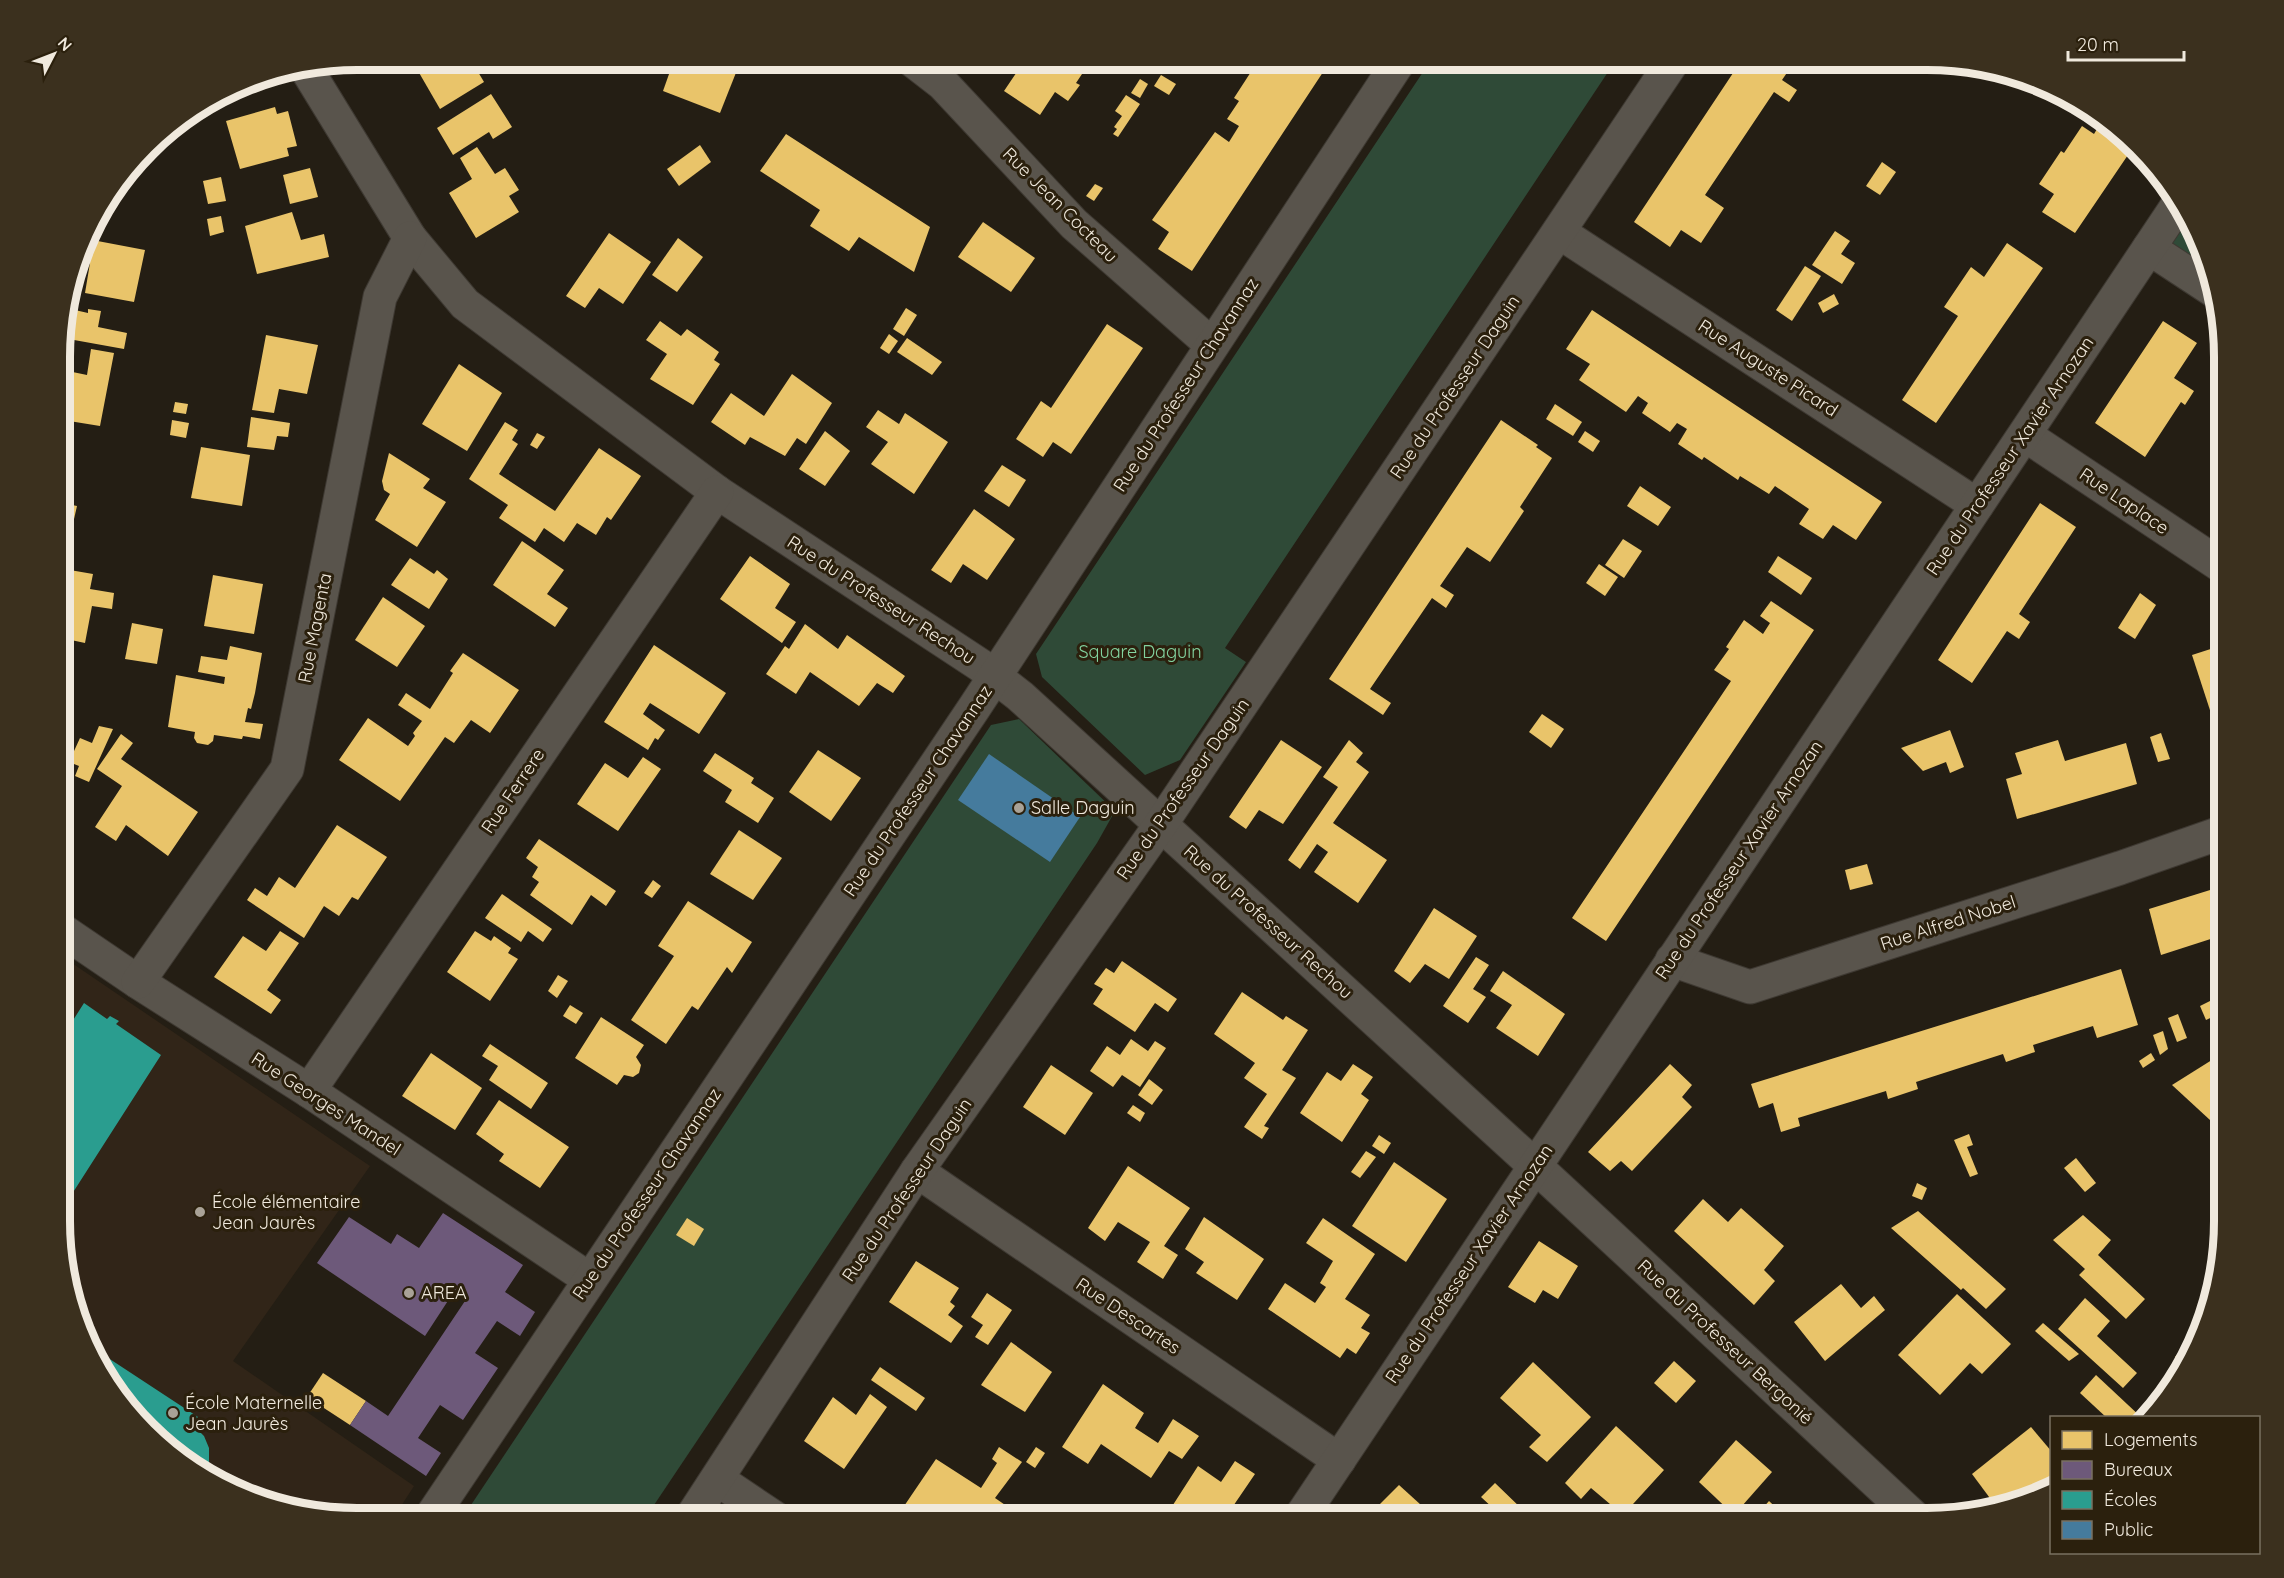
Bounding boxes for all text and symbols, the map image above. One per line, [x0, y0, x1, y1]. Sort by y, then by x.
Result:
north arrow [24, 24, 84, 84]
scale bar [2068, 24, 2184, 62]
text: N [54, 33, 77, 55]
text: 20 m [2077, 33, 2119, 56]
street label: Rue Jean Cocteau [998, 142, 1123, 267]
street label: Rue du Professeur Chavannaz [1108, 274, 1263, 496]
street label: Rue du Professeur Daguin [1385, 291, 1525, 483]
street label: Rue Auguste Picard [1694, 314, 1842, 421]
street label: Rue du Professeur Xavier Arnozan [1921, 332, 2098, 580]
street label: Rue Laplace [2075, 462, 2173, 539]
street label: Rue du Professeur Rechou [783, 530, 980, 669]
street label: Rue Magenta [293, 571, 336, 685]
park label: Square Daguin [1078, 640, 1202, 663]
street label: Rue du Professeur Chavannaz [838, 681, 997, 901]
street label: Rue du Professeur Daguin [1111, 694, 1254, 884]
street label: Rue du Professeur Xavier Arnozan [1650, 736, 1827, 984]
street label: Rue Ferrere [476, 744, 549, 838]
place label: Salle Daguin [1031, 796, 1135, 819]
marker: Salle Daguin [1012, 801, 1026, 815]
street label: Rue du Professeur Rechou [1179, 840, 1358, 1004]
street label: Rue Alfred Nobel [1877, 890, 2019, 955]
street label: Rue Georges Mandel [247, 1047, 405, 1160]
street label: Rue du Professeur Chavannaz [567, 1084, 726, 1304]
street label: Rue du Professeur Daguin [837, 1094, 977, 1286]
street label: Rue du Professeur Xavier Arnozan [1380, 1140, 1557, 1388]
place label: École élémentaire Jean Jaurès [212, 1190, 360, 1234]
marker: École élémentaire Jean Jaurès [193, 1205, 207, 1219]
street label: Rue du Professeur Bergonié [1633, 1254, 1818, 1429]
street label: Rue Descartes [1072, 1272, 1185, 1359]
place label: AREA [421, 1281, 467, 1304]
marker: AREA [402, 1286, 416, 1300]
place label: École Maternelle Jean Jaurès [185, 1391, 322, 1435]
marker: École Maternelle Jean Jaurès [166, 1406, 180, 1420]
legend [2050, 1416, 2260, 1554]
text: Logements [2104, 1428, 2197, 1451]
text: Bureaux [2104, 1458, 2173, 1481]
text: Écoles [2104, 1488, 2157, 1511]
text: Public [2104, 1518, 2153, 1541]

